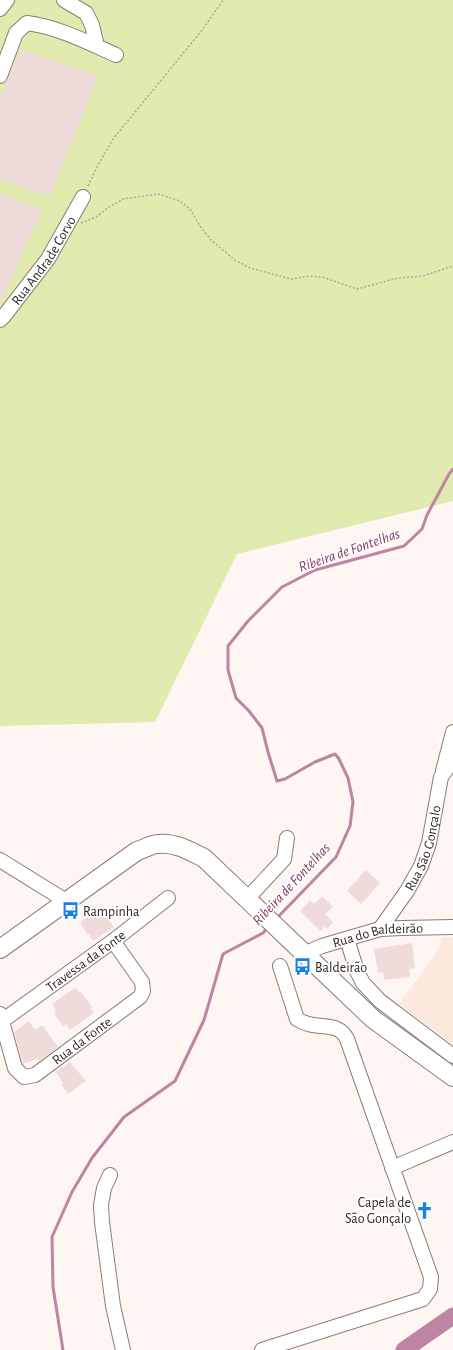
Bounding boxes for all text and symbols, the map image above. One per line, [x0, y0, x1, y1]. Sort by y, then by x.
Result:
street label: Rua Andrade Corvo [9, 214, 79, 308]
water label: Ribeira de Fontelhas [296, 526, 402, 575]
street label: Rua São Gonçalo [403, 804, 444, 894]
water label: Ribeira de Fontelhas [250, 840, 333, 928]
bus stop icon: Rampinha [60, 901, 80, 921]
place label: Rampinha [83, 905, 140, 919]
street label: Rua do Baldeirão [331, 922, 423, 951]
street label: Travessa da Fonte [44, 928, 128, 995]
bus stop icon: Baldeirão [292, 957, 312, 977]
place label: Baldeirão [315, 961, 367, 975]
street label: Rua da Fonte [50, 1015, 114, 1068]
place label: Capela de São Gonçalo [345, 1196, 411, 1226]
church icon: Capela de São Gonçalo [414, 1200, 434, 1220]

